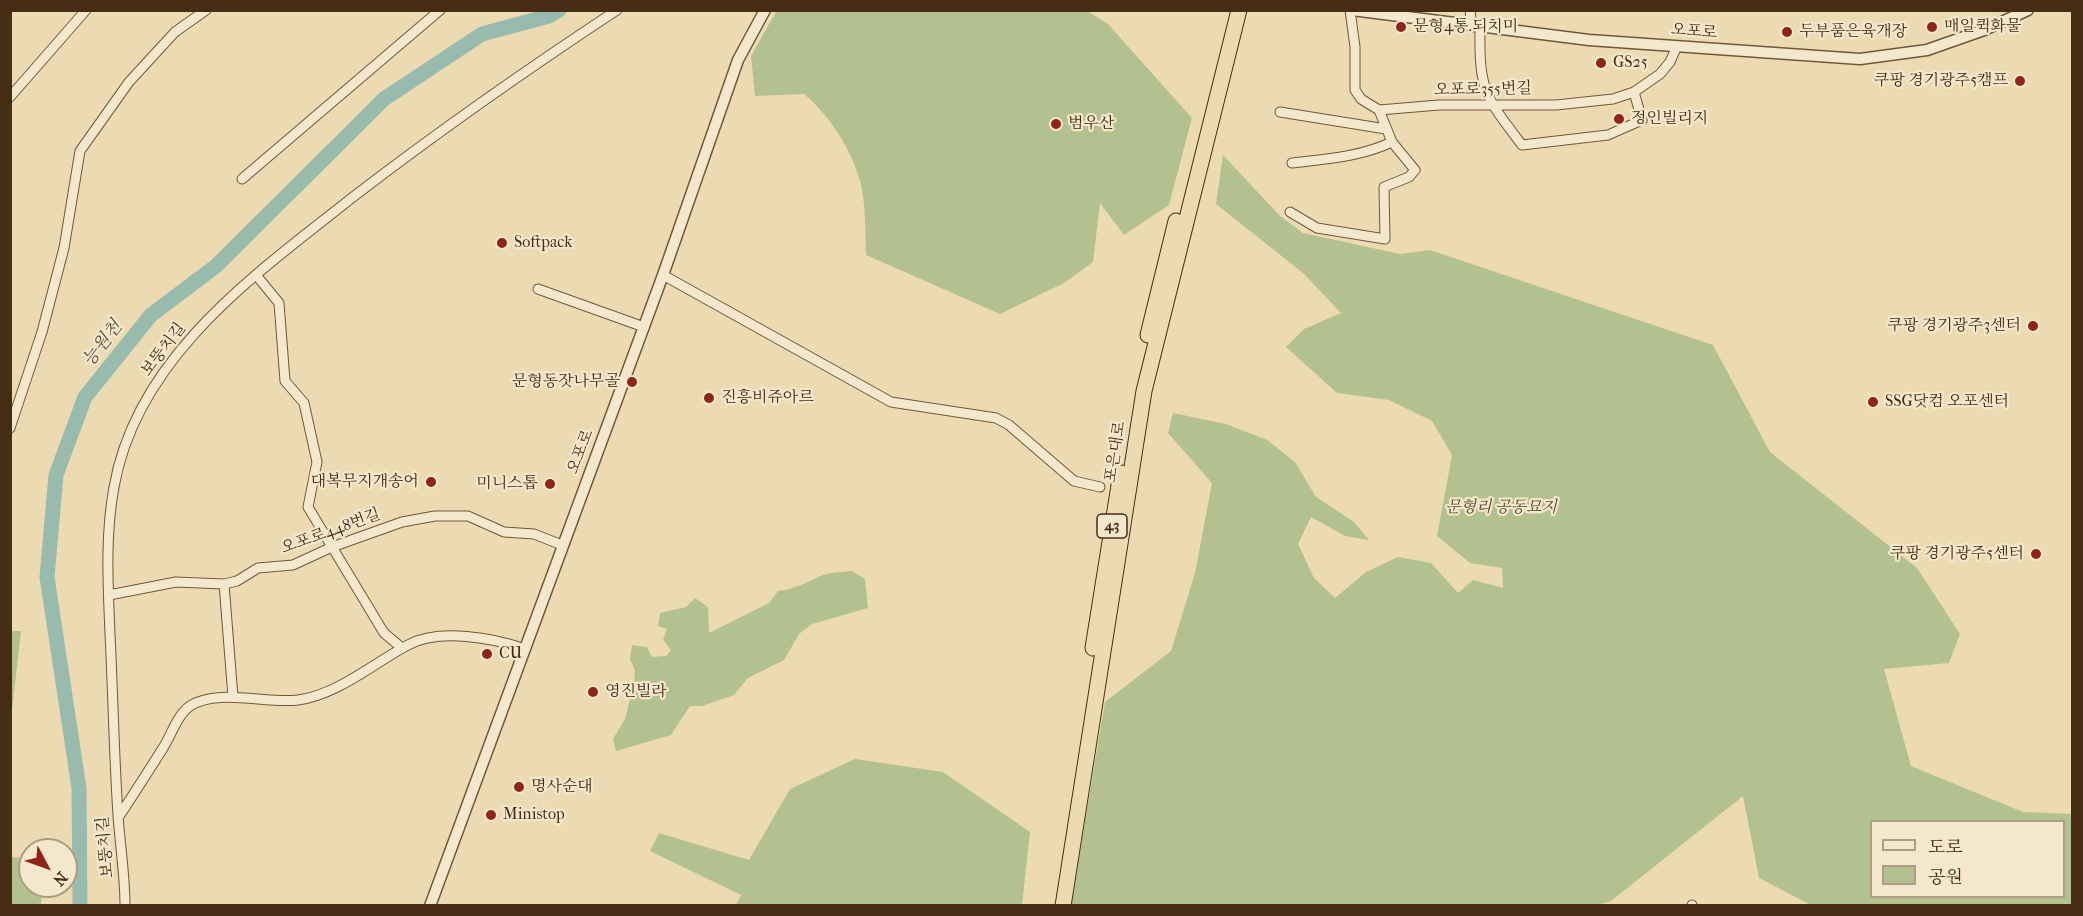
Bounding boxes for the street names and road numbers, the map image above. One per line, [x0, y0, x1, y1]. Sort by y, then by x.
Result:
street label: 오포로 [1670, 20, 1718, 44]
street label: 오포로355번길 [1434, 80, 1532, 100]
street label: 보뚱치길 [138, 320, 190, 380]
street label: 포은대로 [1102, 420, 1130, 484]
street label: 오포로 [564, 427, 598, 477]
street label: 오포로448번길 [279, 505, 383, 559]
road number: 43 [1097, 514, 1127, 538]
street label: 보뚱치길 [94, 815, 118, 879]

